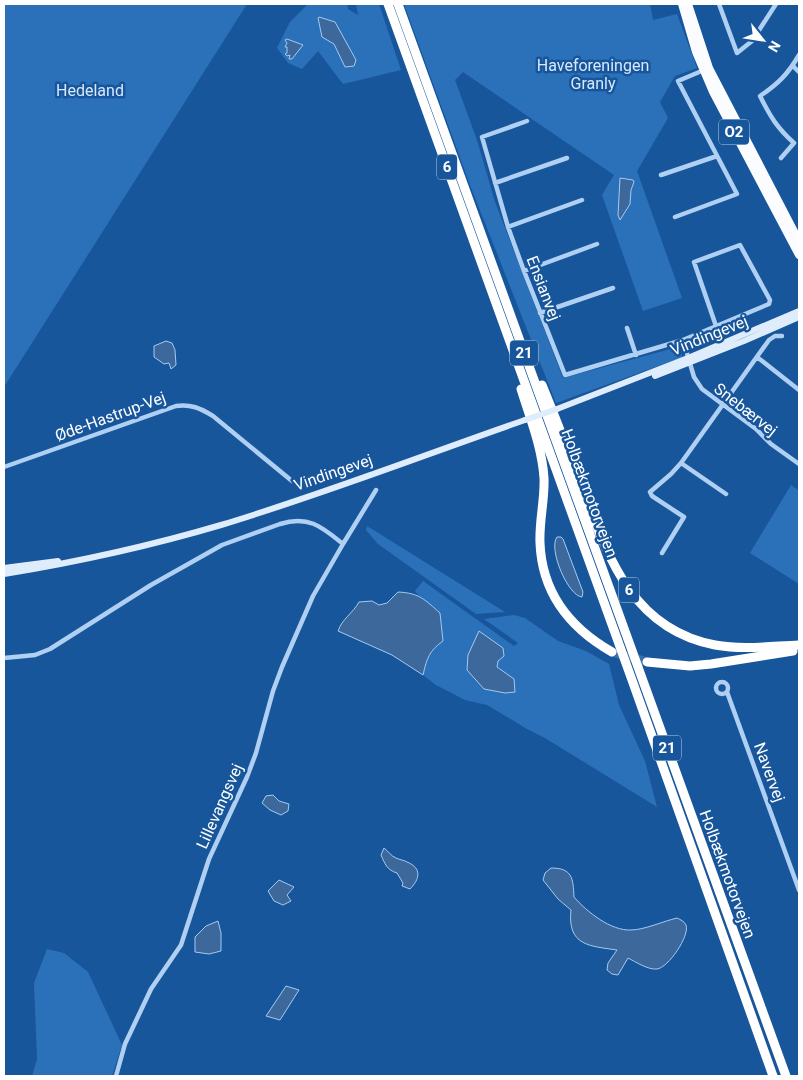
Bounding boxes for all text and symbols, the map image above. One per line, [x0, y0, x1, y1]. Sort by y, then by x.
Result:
north arrow [738, 15, 788, 65]
text: N [765, 38, 784, 55]
park label: Haveforeningen Granly [537, 56, 649, 93]
park label: Hedeland [56, 81, 124, 100]
road number: O2 [719, 120, 749, 144]
road number: 6 [437, 154, 457, 180]
street label: Ensianvej [523, 253, 565, 323]
street label: Vindingevej [668, 311, 751, 360]
road number: 21 [510, 340, 538, 366]
street label: Snebærvej [710, 379, 781, 440]
street label: Øde-Hastrup-Vej [52, 388, 168, 445]
street label: Holbækmotorvejen [557, 426, 622, 560]
street label: Vindingevej [291, 450, 375, 495]
road number: 6 [619, 578, 639, 602]
road number: 21 [653, 736, 681, 760]
street label: Navervej [750, 740, 789, 804]
street label: Lillevangsvej [192, 761, 247, 852]
street label: Holbækmotorvejen [695, 807, 760, 941]

